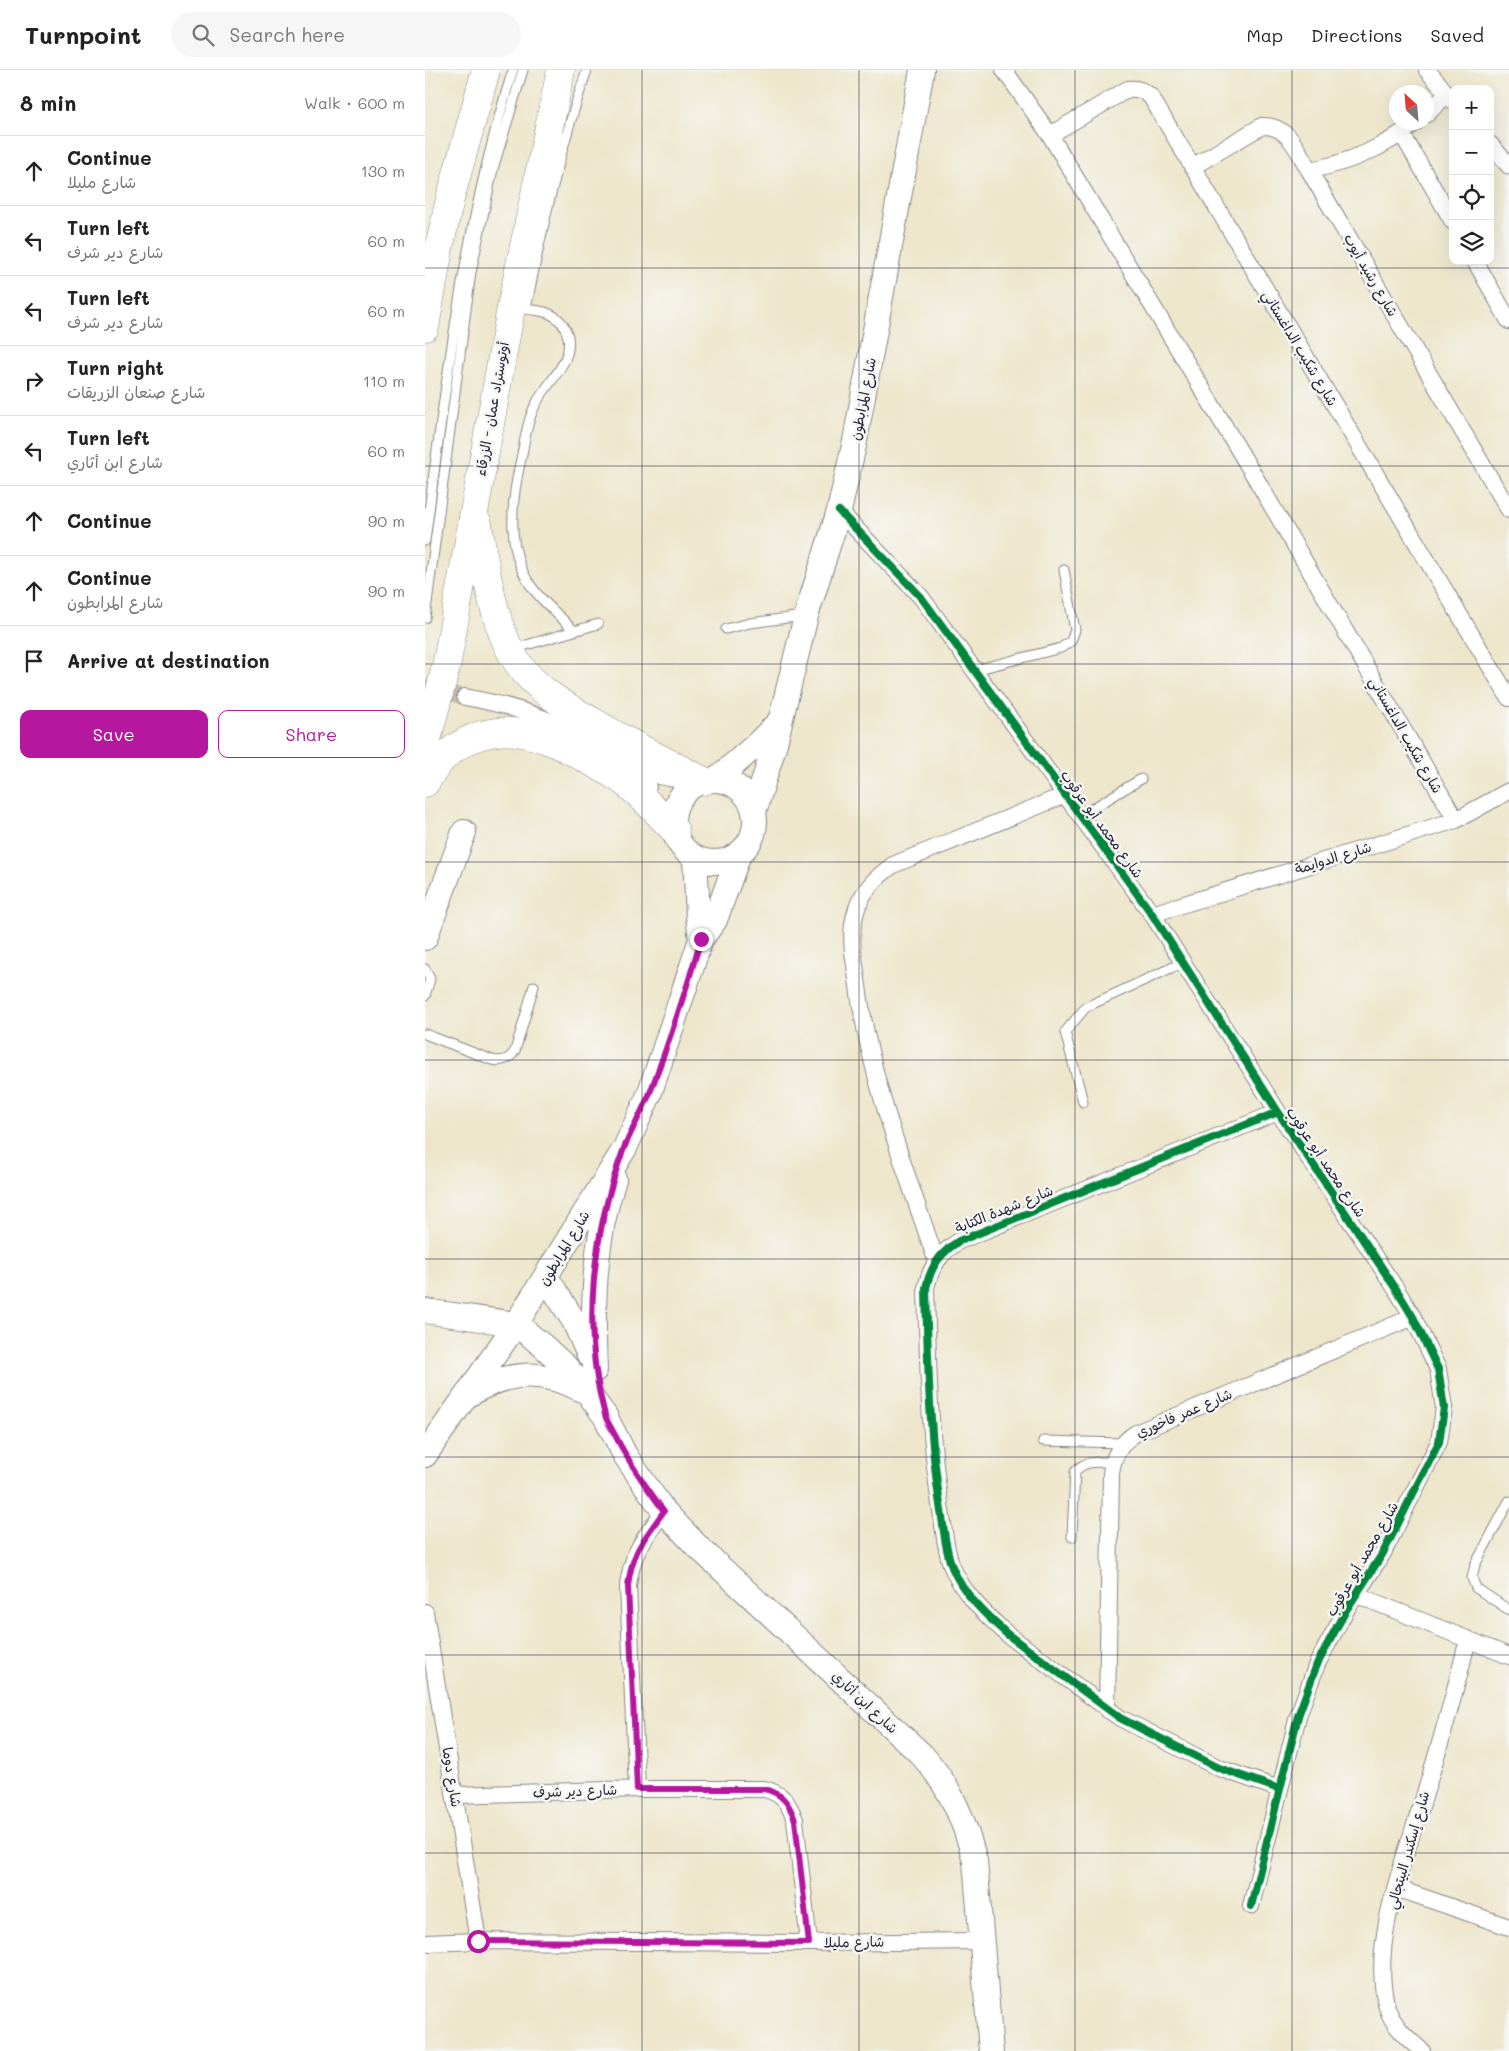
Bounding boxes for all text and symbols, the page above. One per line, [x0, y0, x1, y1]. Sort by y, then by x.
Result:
search box [171, 12, 521, 57]
text: Turnpoint [25, 19, 141, 50]
icon: search [189, 21, 217, 49]
text: Search here [229, 22, 345, 47]
text: Map [1246, 23, 1283, 47]
text: Directions [1311, 23, 1403, 47]
text: Saved [1431, 23, 1484, 47]
north arrow [1389, 85, 1434, 130]
map controls [1449, 85, 1494, 265]
button: + [1449, 85, 1494, 130]
text: 8 min [20, 89, 76, 116]
text: Walk · 600 m [304, 92, 405, 113]
button: − [1449, 130, 1494, 175]
text: Continue [67, 145, 152, 170]
icon: ahead [20, 157, 48, 185]
text: 130 m [361, 160, 405, 181]
text: شارع مليلا [67, 171, 136, 192]
button: locate [1449, 175, 1494, 220]
text: Turn left [67, 215, 150, 240]
button: layers [1449, 220, 1494, 265]
icon: left [20, 227, 48, 255]
text: 60 m [368, 230, 405, 251]
street label: شارع رشيد أيوب [1339, 230, 1403, 320]
text: شارع دير شرف [67, 241, 163, 262]
text: Turn left [67, 285, 150, 310]
street label: شارع شكيب الداغستاني [1255, 287, 1342, 411]
icon: left [20, 297, 48, 325]
text: 60 m [368, 300, 405, 321]
text: شارع دير شرف [67, 311, 163, 332]
street label: أوتوستراد عمان - الزرقاء [470, 340, 513, 478]
text: Turn right [67, 355, 164, 380]
street label: شارع المرابطون [845, 356, 881, 442]
icon: right [20, 367, 48, 395]
text: 110 m [363, 370, 405, 391]
text: شارع صنعان الزريقات [67, 381, 205, 402]
text: Turn left [67, 425, 150, 450]
icon: left [20, 437, 48, 465]
text: 60 m [368, 440, 405, 461]
text: شارع ابن أثاري [67, 451, 163, 472]
icon: ahead [20, 507, 48, 535]
text: Continue [67, 508, 152, 533]
text: 90 m [368, 510, 405, 531]
text: Continue [67, 565, 152, 590]
icon: ahead [20, 577, 48, 605]
text: 90 m [368, 580, 405, 601]
text: شارع المرابطون [67, 591, 163, 612]
icon: arrive [20, 647, 48, 675]
text: Arrive at destination [67, 648, 270, 673]
street label: شارع شكيب الداغستاني [1362, 673, 1448, 798]
button: Save [20, 710, 208, 758]
button: Share [218, 710, 405, 758]
street label: شارع محمد أبو عرقوب [1056, 766, 1148, 882]
street label: شارع الدوايمة [1292, 837, 1374, 879]
route end [690, 928, 713, 951]
street label: شارع محمد أبو عرقوب [1282, 1103, 1370, 1221]
street label: شارع شهدة الكتابة [952, 1180, 1056, 1238]
street label: شارع المرابطون [534, 1207, 594, 1289]
street label: شارع عمر فاخوري [1133, 1384, 1236, 1443]
street label: شارع محمد أبو عرقوب [1321, 1498, 1403, 1620]
street label: شارع ابن أثاري [827, 1666, 903, 1739]
street label: شارع دوما [437, 1746, 467, 1808]
street label: شارع دير شرف [533, 1780, 617, 1802]
street label: شارع إسكندر البيتجالي [1382, 1789, 1437, 1912]
route start [467, 1930, 490, 1953]
street label: شارع مليلا [824, 1931, 884, 1953]

